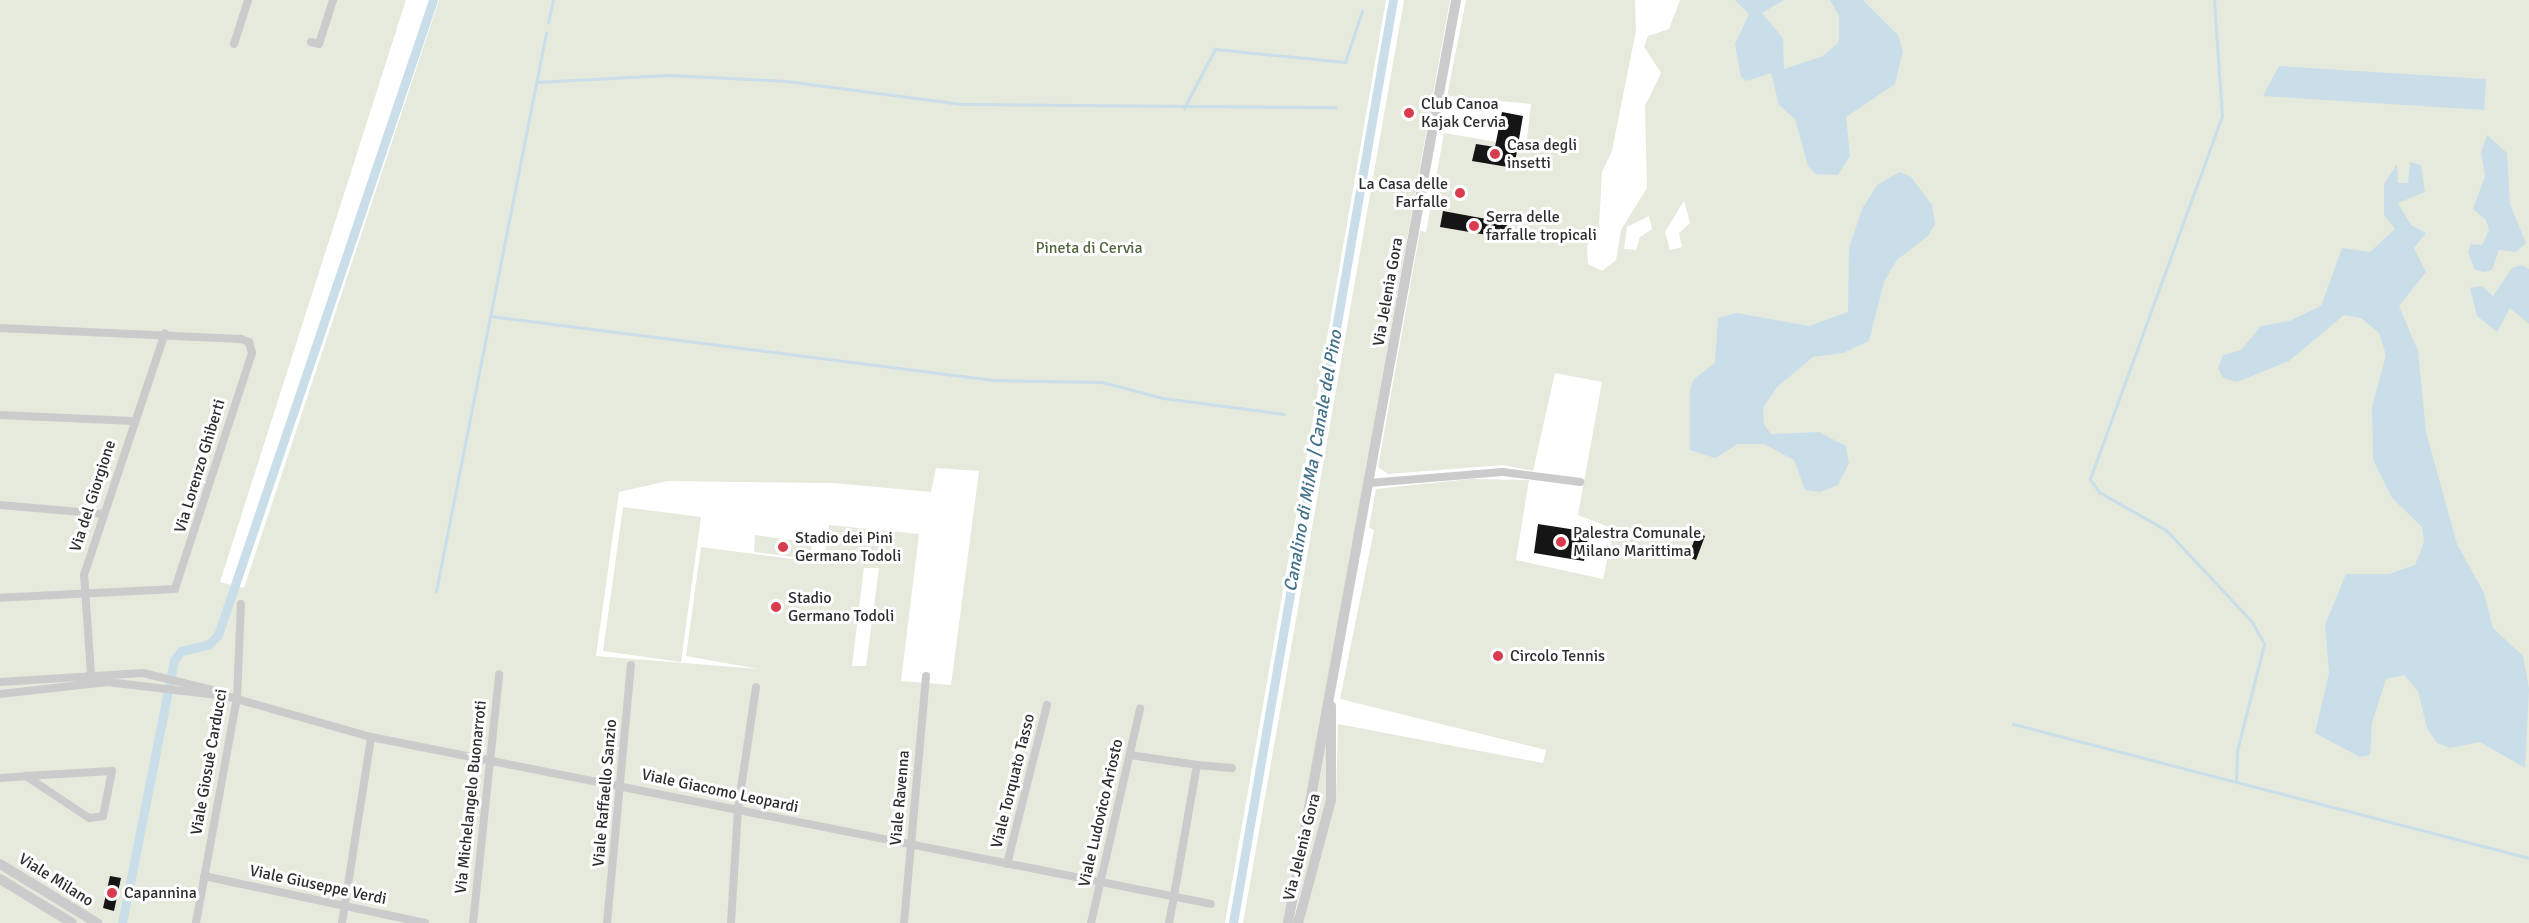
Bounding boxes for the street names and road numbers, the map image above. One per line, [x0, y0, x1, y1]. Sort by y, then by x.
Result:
street label: Via Jelenia Gora [1369, 236, 1407, 348]
street label: Via Lorenzo Ghiberti [171, 397, 229, 535]
street label: Via del Giorgione [66, 438, 120, 554]
street label: Viale Giosuè Carducci [187, 687, 231, 837]
street label: Via Michelangelo Buonarroti [451, 699, 491, 895]
street label: Viale Torquato Tasso [987, 712, 1039, 850]
street label: Viale Raffaello Sanzio [589, 718, 621, 868]
street label: Viale Ludovico Ariosto [1075, 737, 1127, 889]
street label: Viale Ravenna [886, 749, 914, 847]
street label: Viale Giacomo Leopardi [640, 765, 800, 817]
street label: Via Jelenia Gora [1279, 791, 1325, 903]
street label: Viale Milano [15, 849, 97, 911]
street label: Viale Giuseppe Verdi [248, 861, 388, 909]

